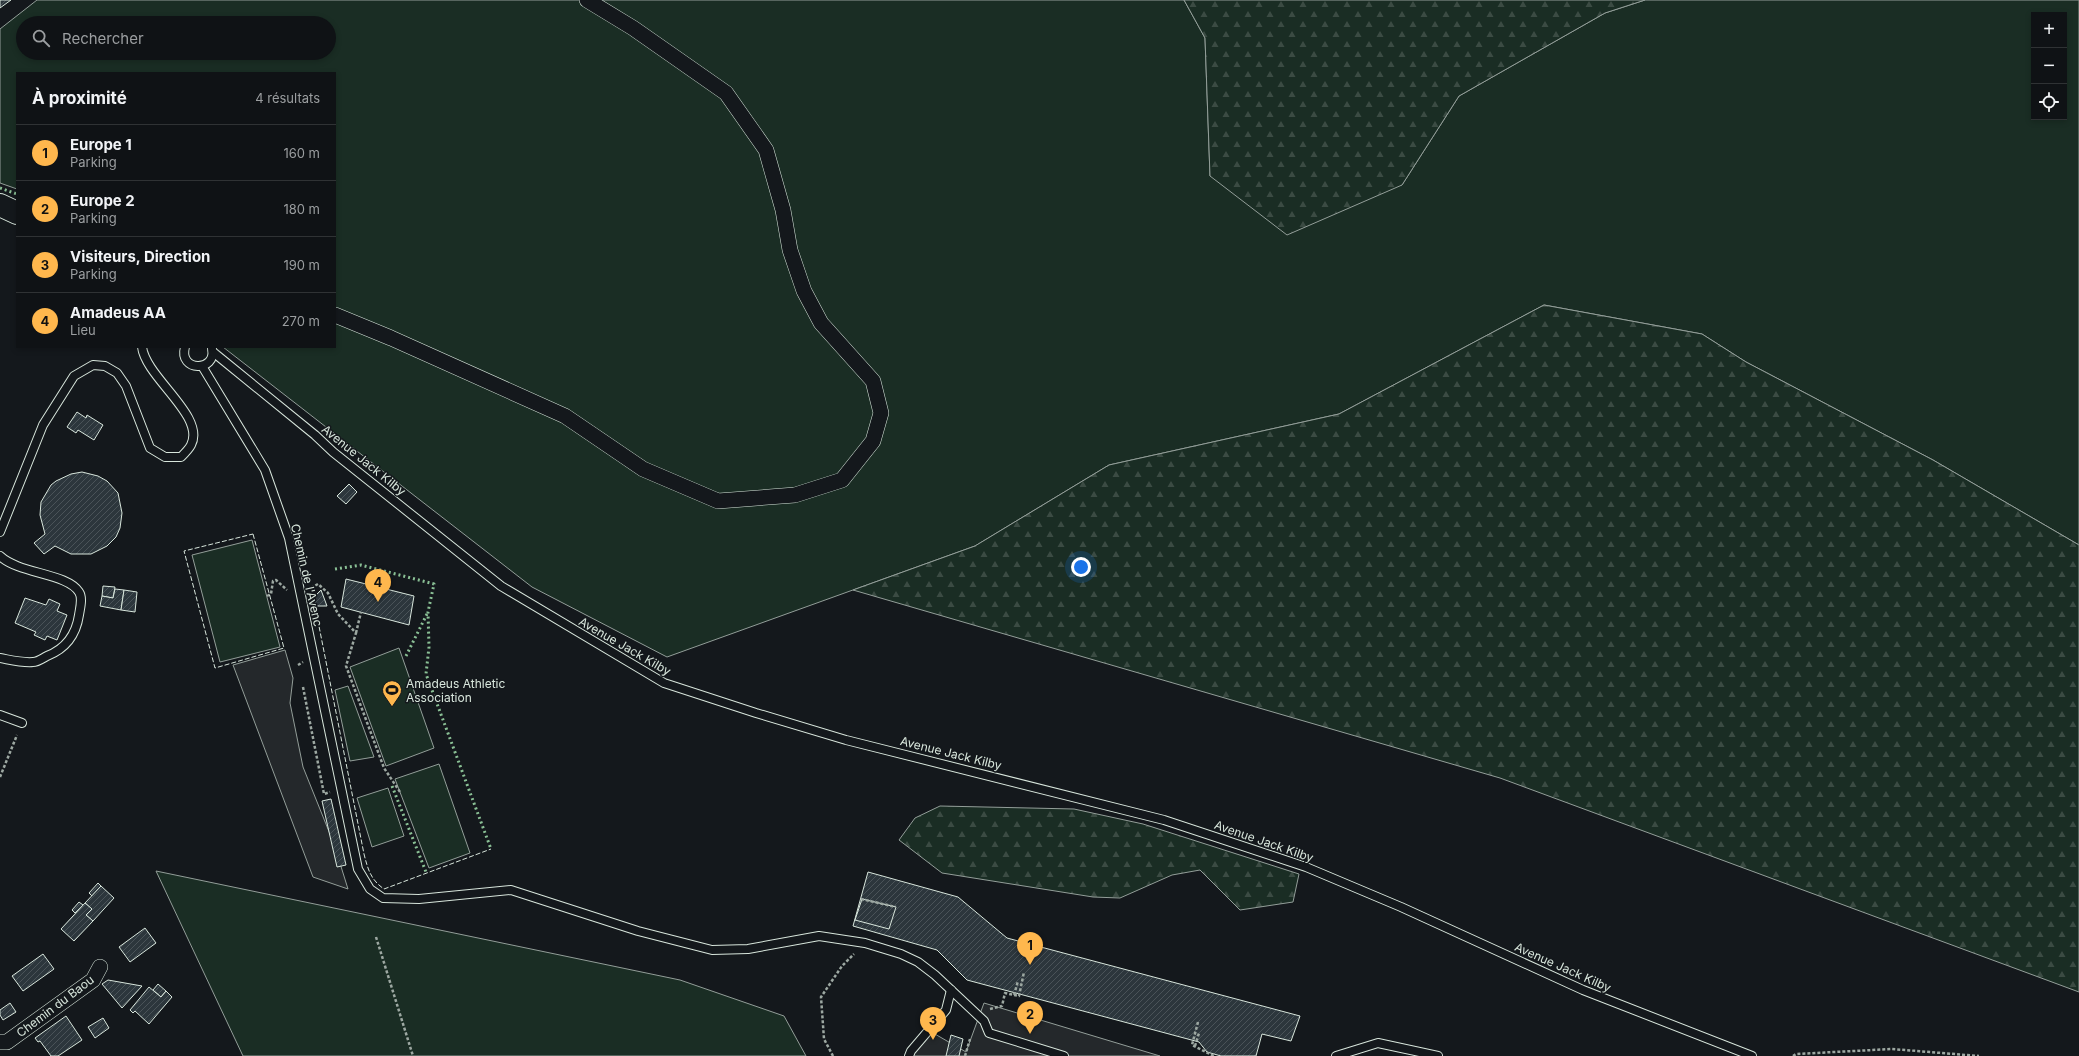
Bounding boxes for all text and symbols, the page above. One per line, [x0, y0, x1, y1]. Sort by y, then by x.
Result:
map controls [2031, 12, 2067, 120]
button: + [2031, 12, 2067, 48]
search box [16, 16, 336, 60]
icon: search [30, 27, 52, 49]
text: Rechercher [62, 29, 144, 48]
button: − [2031, 48, 2067, 84]
button: locate [2031, 84, 2067, 120]
text: À proximité [32, 88, 127, 108]
text: 4 résultats [255, 90, 320, 106]
text: Europe 1 [70, 135, 132, 154]
text: 1 [42, 145, 48, 161]
text: 160 m [283, 145, 320, 161]
text: Parking [70, 154, 117, 170]
text: Europe 2 [70, 191, 135, 210]
text: 2 [41, 201, 49, 217]
text: 180 m [283, 201, 320, 217]
text: Parking [70, 210, 117, 226]
text: Visiteurs, Direction [70, 247, 210, 266]
text: 3 [41, 257, 49, 273]
text: 190 m [283, 257, 320, 273]
text: Parking [70, 266, 117, 282]
text: Amadeus AA [70, 303, 166, 322]
text: 4 [41, 313, 49, 329]
text: 270 m [282, 313, 320, 329]
text: Lieu [70, 322, 96, 338]
street label: Avenue Jack Kilby [319, 421, 409, 499]
street label: Chemin de l'Avenc [288, 522, 326, 628]
your location [1071, 557, 1091, 577]
pin: 4 [365, 569, 391, 602]
street label: Avenue Jack Kilby [576, 614, 674, 679]
place label: Amadeus Athletic Association [406, 676, 505, 705]
sports icon: Amadeus Athletic Association [381, 679, 403, 707]
street label: Avenue Jack Kilby [899, 733, 1003, 773]
street label: Avenue Jack Kilby [1212, 817, 1316, 865]
pin: 1 [1017, 932, 1043, 965]
street label: Avenue Jack Kilby [1513, 939, 1614, 995]
street label: Chemin du Baou [13, 972, 97, 1040]
pin: 2 [1017, 1001, 1043, 1034]
pin: 3 [920, 1007, 946, 1040]

